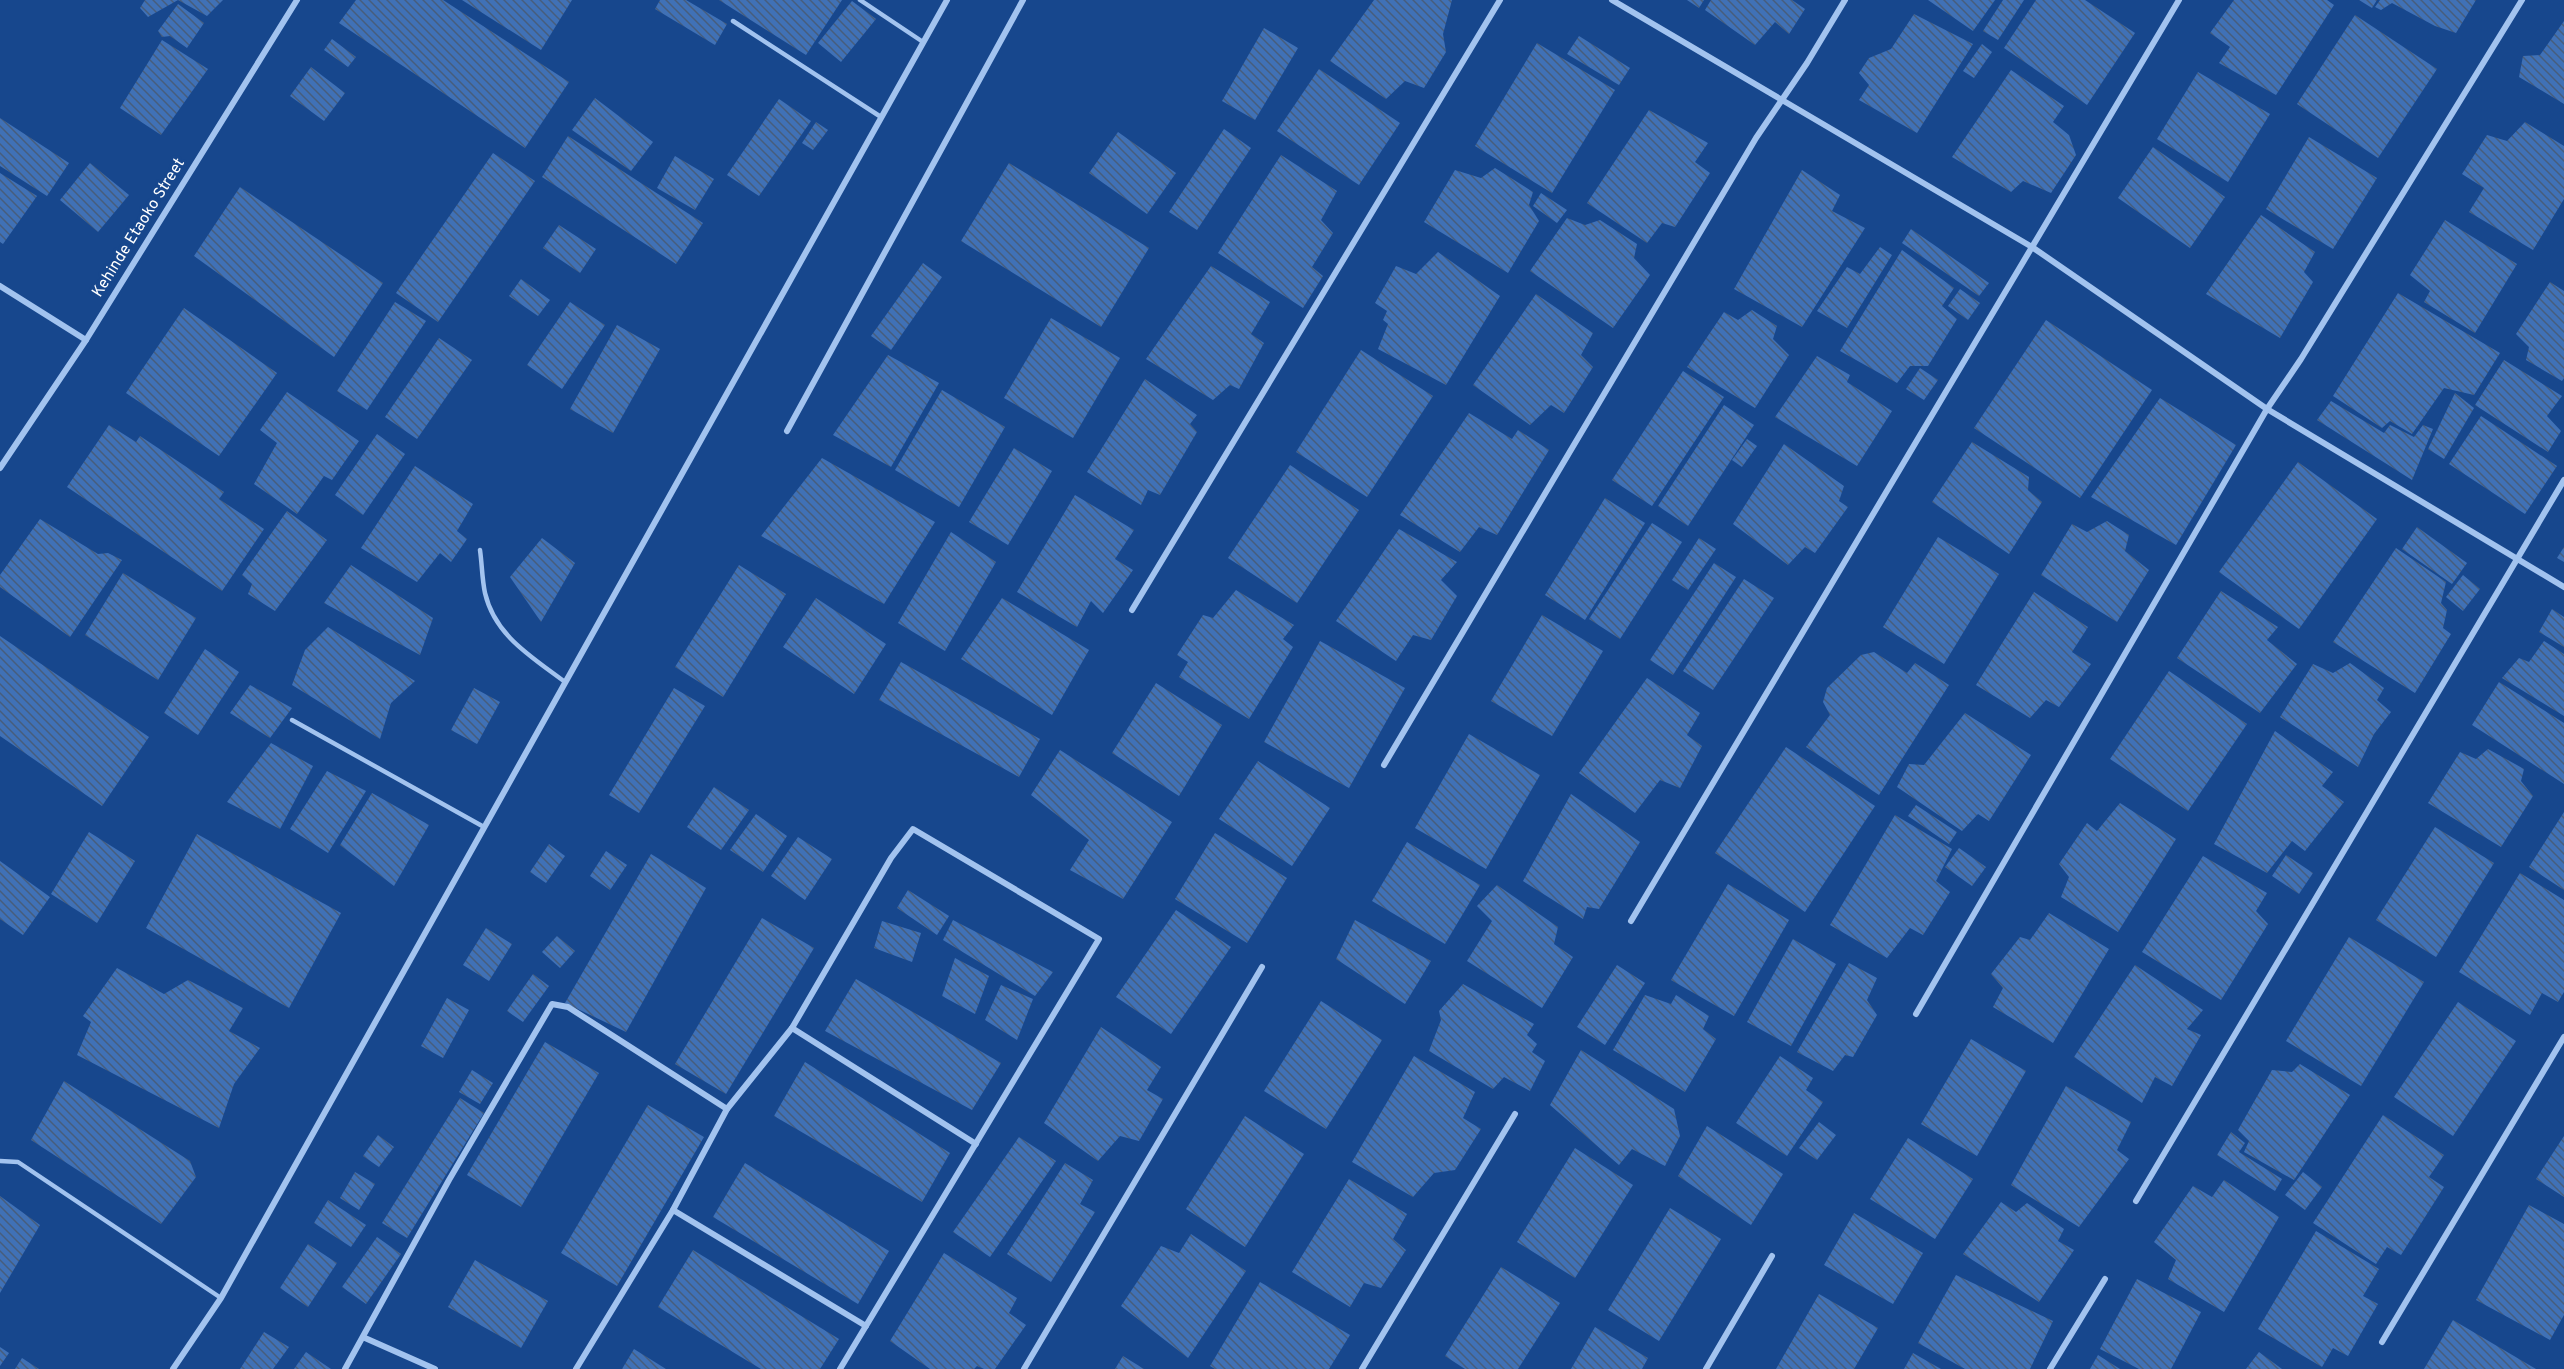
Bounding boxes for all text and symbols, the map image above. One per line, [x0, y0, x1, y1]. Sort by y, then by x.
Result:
street label: Kehinde Etaoko Street [88, 155, 190, 301]

